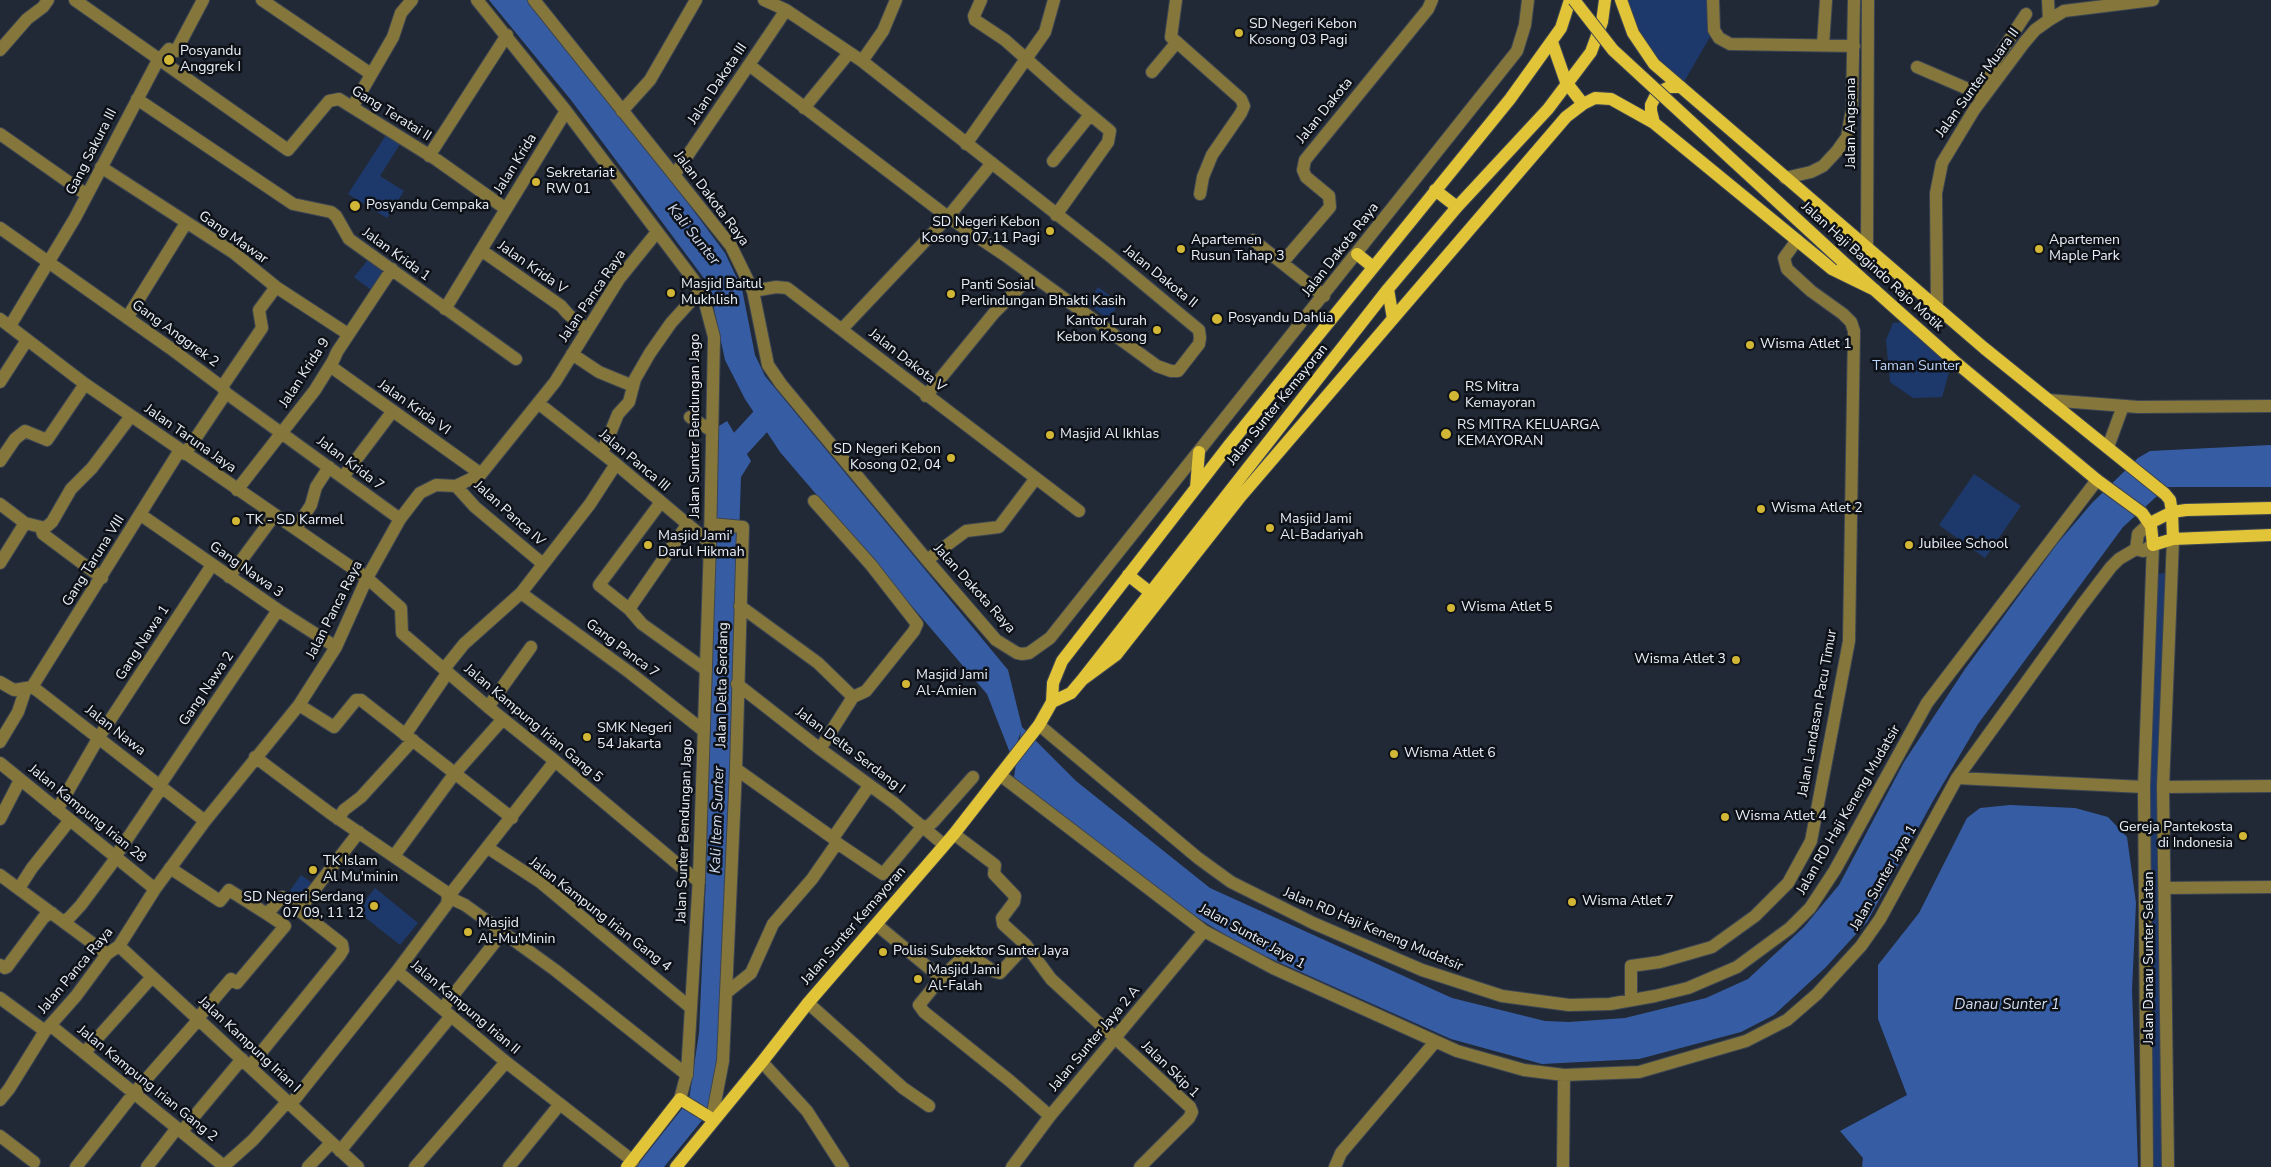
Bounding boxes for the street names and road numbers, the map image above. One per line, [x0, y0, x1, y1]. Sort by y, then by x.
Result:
street label: Jalan Sunter Muara II [1933, 25, 2023, 141]
street label: Jalan Dakota III [685, 40, 751, 128]
street label: Jalan Dakota [1293, 75, 1357, 147]
street label: Jalan Angsana [1844, 78, 1860, 168]
street label: Gang Teratai II [348, 83, 434, 145]
street label: Gang Sakura III [63, 106, 121, 198]
street label: Jalan Krida [491, 131, 541, 197]
street label: Jalan Dakota Raya [670, 148, 752, 250]
street label: Jalan Haji Bagindo Rajo Motik [1797, 199, 1947, 335]
street label: Jalan Dakota Raya [1299, 200, 1383, 300]
street label: Gang Mawar [195, 208, 271, 268]
street label: Jalan Krida 1 [359, 225, 433, 285]
street label: Jalan Krida V [494, 238, 570, 298]
street label: Jalan Dakota II [1120, 242, 1200, 312]
street label: Jalan Panca Raya [556, 247, 630, 345]
street label: Gang Anggrek 2 [128, 297, 222, 371]
street label: Jalan Dakota V [865, 326, 949, 396]
street label: Jalan Sunter Bendungan Jago [688, 334, 704, 518]
street label: Jalan Krida 9 [276, 335, 334, 411]
street label: Jalan Sunter Kemayoran [1224, 341, 1332, 469]
street label: Jalan Krida VI [375, 377, 453, 439]
street label: Jalan Taruna Jaya [141, 401, 239, 477]
street label: Jalan Panca III [595, 427, 673, 495]
street label: Jalan Krida 7 [313, 433, 387, 495]
street label: Jalan Panca IV [470, 478, 548, 550]
street label: Gang Taruna VIII [59, 512, 129, 610]
street label: Gang Nawa 3 [206, 538, 286, 602]
street label: Jalan Dakota Raya [929, 541, 1019, 637]
street label: Jalan Panca Raya [303, 558, 367, 662]
street label: Gang Nawa 1 [113, 602, 173, 684]
street label: Gang Panca 7 [582, 616, 662, 682]
street label: Jalan Delta Serdang [714, 622, 732, 748]
street label: Jalan Landasan Pacu Timur [1795, 628, 1841, 798]
street label: Gang Nawa 2 [176, 649, 238, 729]
street label: Jalan Kampung Irian Gang 5 [460, 661, 606, 787]
street label: Jalan Nawa [82, 702, 148, 760]
street label: Jalan Delta Serdang I [792, 704, 908, 798]
street label: Jalan RD Haji Keneng Mudatsir [1793, 722, 1905, 898]
street label: Jalan Sunter Bendungan Jago [673, 739, 697, 923]
street label: Jalan Kampung Irian 28 [25, 761, 149, 867]
street label: Jalan Sunter Jaya 1 [1847, 822, 1921, 934]
street label: Jalan Kampung Irian Gang 4 [526, 854, 674, 976]
street label: Jalan Sunter Kemayoran [798, 864, 910, 988]
street label: Jalan Danau Sunter Selatan [2142, 872, 2158, 1044]
street label: Jalan RD Haji Keneng Mudatsir [1281, 885, 1465, 975]
street label: Jalan Sunter Jaya 1 [1196, 901, 1308, 973]
street label: Jalan Panca Raya [35, 924, 117, 1018]
street label: Jalan Kampung Irian II [407, 958, 523, 1058]
street label: Jalan Sunter Jaya 2 A [1046, 983, 1144, 1095]
street label: Jalan Kampung Irian I [194, 993, 304, 1097]
street label: Jalan Kampung Irian Gang 2 [74, 1022, 220, 1146]
street label: Jalan Skip 1 [1138, 1038, 1202, 1102]

